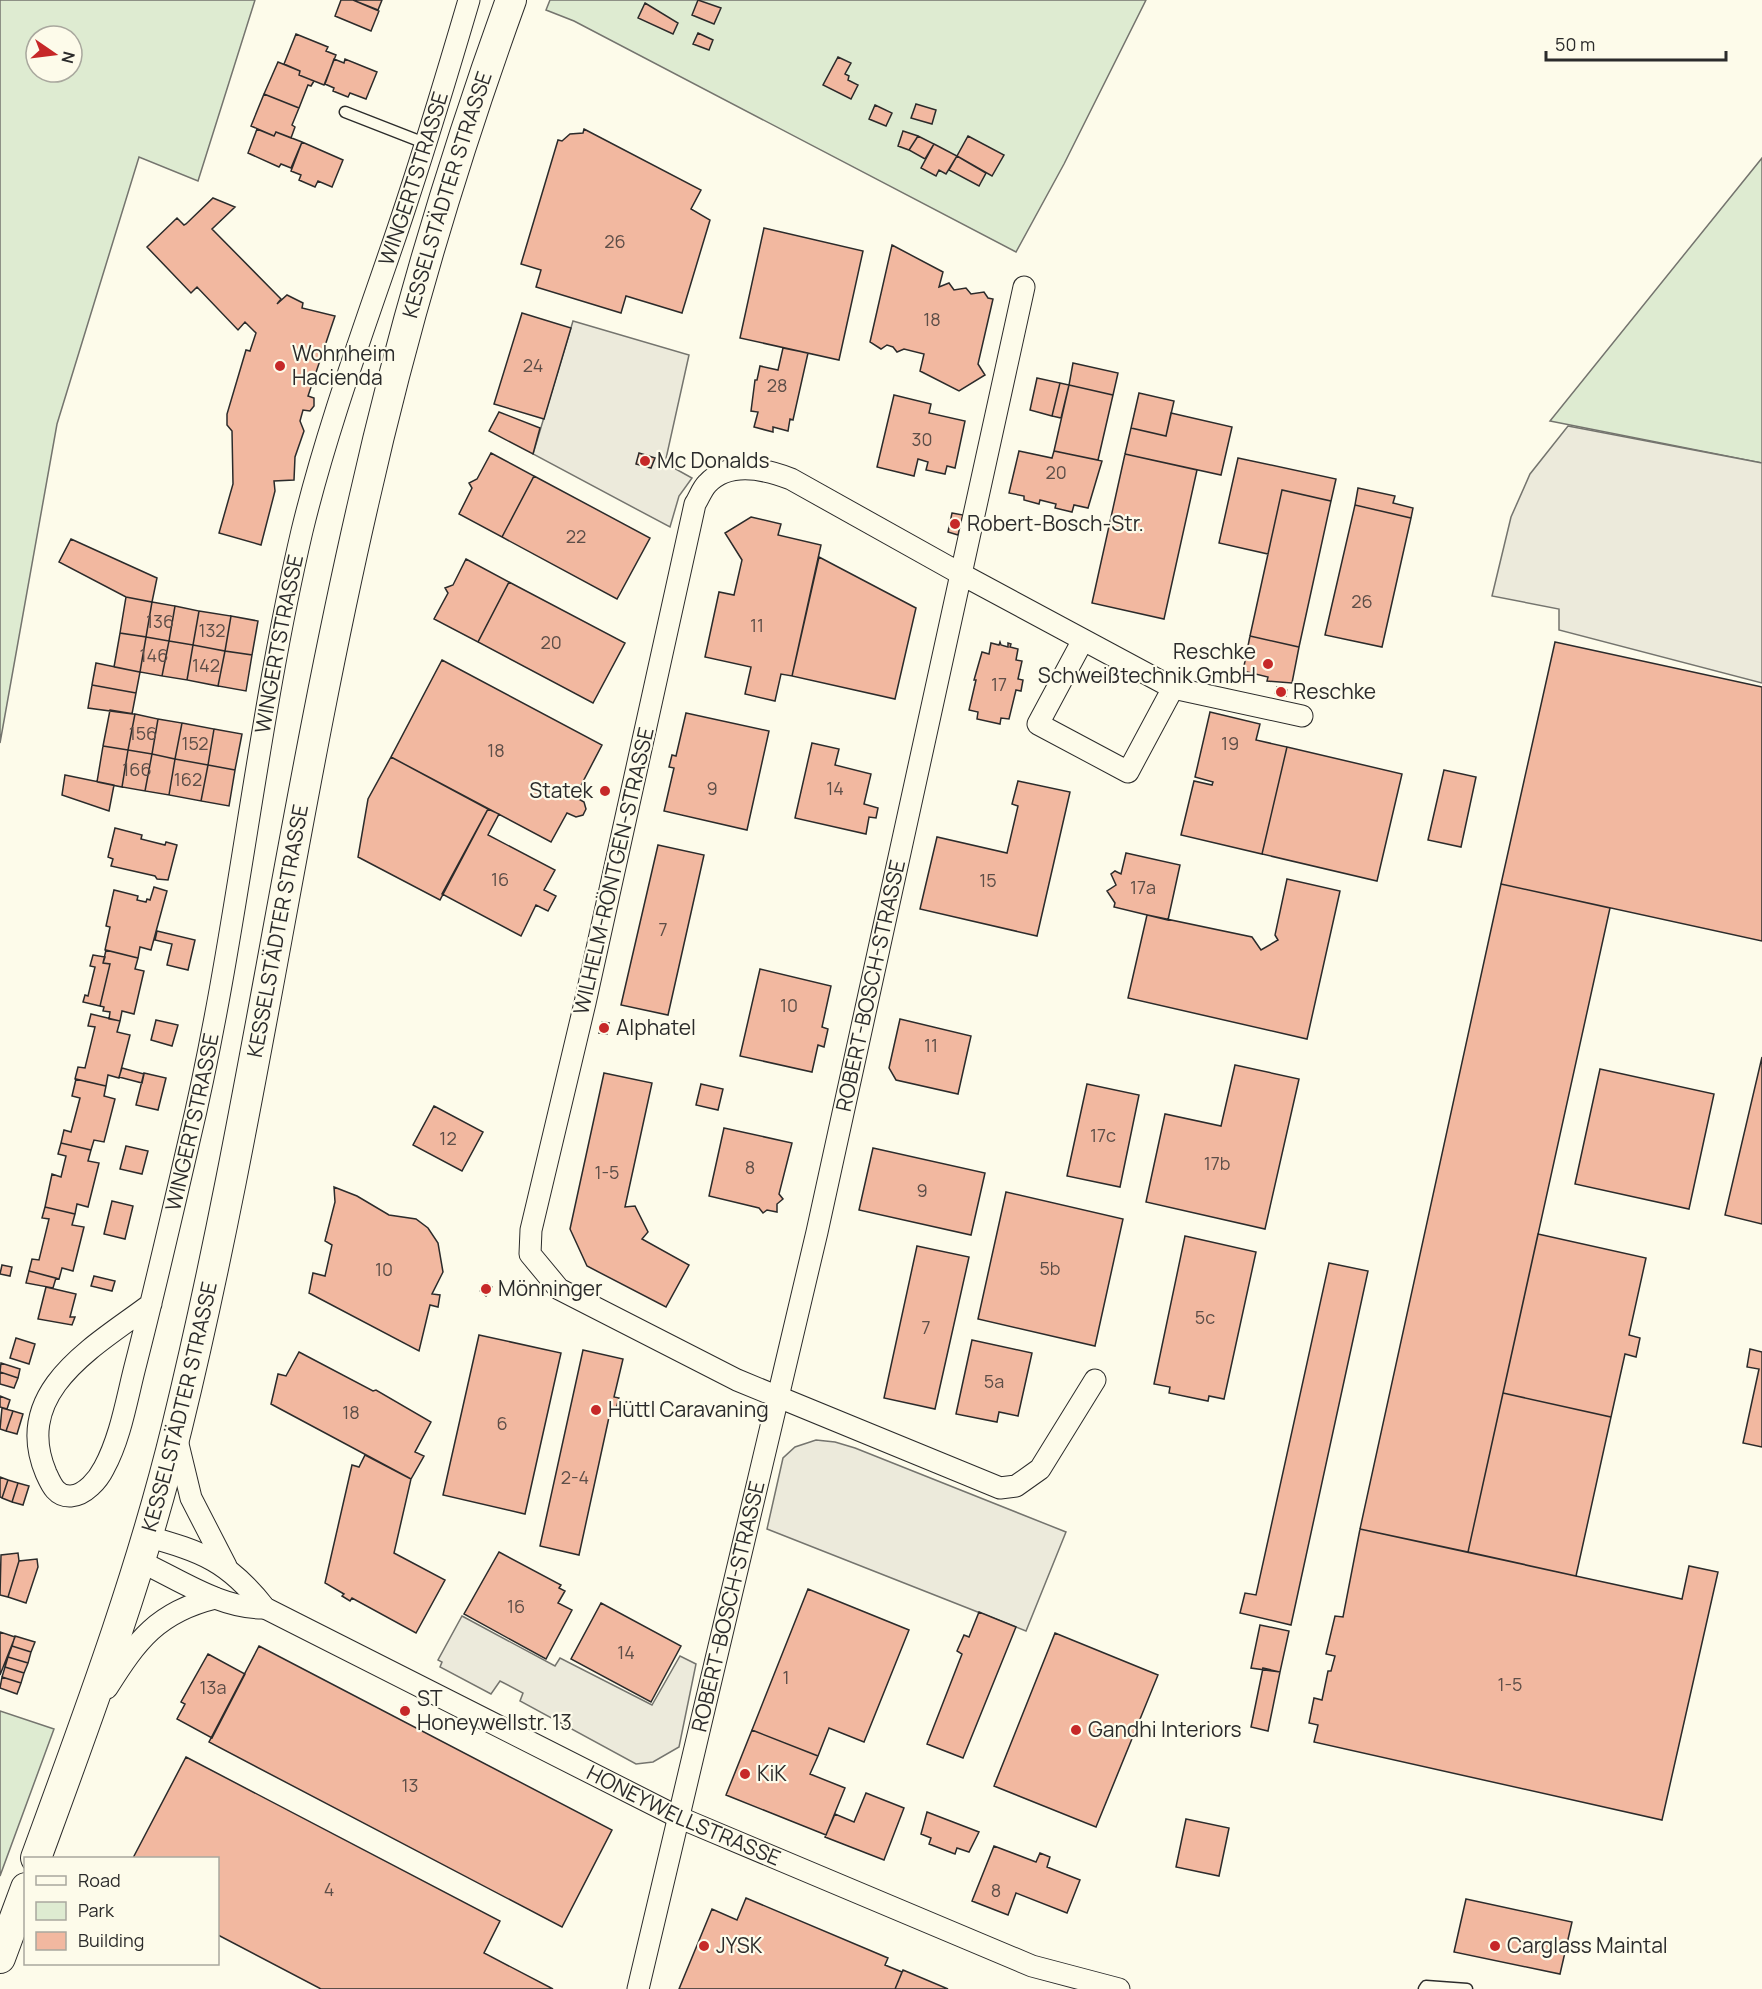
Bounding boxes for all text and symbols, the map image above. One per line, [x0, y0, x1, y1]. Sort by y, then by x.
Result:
north arrow [24, 24, 84, 84]
scale bar [1546, 24, 1726, 62]
text: 50 m [1555, 32, 1595, 56]
text: N [56, 49, 81, 66]
street label: KESSELSTÄDTER STRASSE [395, 67, 498, 321]
street label: WINGERTSTRASSE [371, 88, 454, 269]
house number: 26 [604, 229, 626, 253]
house number: 18 [923, 307, 941, 331]
place label: Wohnheim Hacienda [292, 339, 395, 391]
house number: 24 [523, 353, 543, 377]
marker: Wohnheim Hacienda [273, 359, 287, 373]
house number: 28 [767, 373, 787, 397]
house number: 30 [912, 427, 932, 451]
place label: Mc Donalds [657, 446, 770, 474]
marker: Mc Donalds [638, 454, 652, 468]
house number: 20 [1045, 460, 1067, 484]
place label: Robert-Bosch-Str. [967, 509, 1144, 537]
marker: Robert-Bosch-Str. [948, 517, 962, 531]
house number: 22 [566, 524, 586, 548]
street label: WINGERTSTRASSE [248, 552, 309, 735]
house number: 26 [1351, 589, 1373, 613]
house number: 136 [146, 609, 174, 633]
house number: 11 [750, 613, 764, 637]
house number: 132 [198, 618, 226, 642]
house number: 20 [540, 630, 562, 654]
place label: Reschke Schweißtechnik GmbH [1038, 637, 1256, 689]
house number: 146 [140, 643, 168, 667]
house number: 142 [192, 653, 220, 677]
marker: Reschke Schweißtechnik GmbH [1261, 657, 1275, 671]
house number: 17 [991, 672, 1007, 696]
place label: Reschke [1293, 677, 1376, 705]
marker: Reschke [1274, 685, 1288, 699]
house number: 156 [129, 721, 157, 745]
street label: WILHELM-RÖNTGEN-STRASSE [566, 724, 660, 1017]
house number: 152 [181, 731, 209, 755]
house number: 19 [1221, 731, 1239, 755]
house number: 18 [487, 738, 505, 762]
house number: 166 [122, 757, 152, 781]
house number: 162 [174, 767, 202, 791]
place label: Statek [529, 776, 594, 804]
house number: 9 [706, 776, 718, 800]
house number: 14 [826, 776, 844, 800]
marker: Statek [598, 784, 612, 798]
street label: KESSELSTÄDTER STRASSE [240, 802, 314, 1060]
street label: ROBERT-BOSCH-STRASSE [829, 857, 911, 1114]
house number: 16 [491, 867, 509, 891]
house number: 15 [979, 868, 997, 892]
house number: 17a [1130, 875, 1156, 899]
house number: 7 [658, 917, 668, 941]
house number: 10 [780, 993, 798, 1017]
place label: Alphatel [616, 1013, 696, 1041]
marker: Alphatel [597, 1021, 611, 1035]
street label: WINGERTSTRASSE [158, 1031, 225, 1213]
house number: 11 [924, 1033, 938, 1057]
house number: 17c [1090, 1123, 1116, 1147]
house number: 12 [439, 1126, 457, 1150]
house number: 17b [1204, 1151, 1230, 1175]
house number: 8 [745, 1155, 755, 1179]
house number: 1-5 [595, 1160, 619, 1184]
house number: 9 [916, 1178, 928, 1202]
house number: 5b [1039, 1256, 1061, 1280]
house number: 10 [375, 1257, 393, 1281]
place label: Mönninger [498, 1274, 603, 1302]
street label: KESSELSTÄDTER STRASSE [134, 1279, 223, 1535]
marker: Mönninger [479, 1282, 493, 1296]
house number: 5c [1195, 1305, 1215, 1329]
house number: 7 [921, 1315, 931, 1339]
house number: 5a [984, 1369, 1004, 1393]
place label: Hüttl Caravaning [608, 1395, 769, 1423]
house number: 18 [342, 1400, 360, 1424]
marker: Hüttl Caravaning [589, 1403, 603, 1417]
house number: 6 [496, 1411, 508, 1435]
house number: 2-4 [561, 1465, 589, 1489]
street label: ROBERT-BOSCH-STRASSE [684, 1478, 771, 1735]
house number: 16 [507, 1594, 525, 1618]
house number: 14 [617, 1640, 635, 1664]
house number: 1 [782, 1665, 790, 1689]
house number: 1-5 [1498, 1672, 1522, 1696]
house number: 13a [200, 1675, 226, 1699]
place label: ST Honeywellstr. 13 [417, 1684, 572, 1736]
marker: ST Honeywellstr. 13 [398, 1704, 412, 1718]
place label: Gandhi Interiors [1088, 1715, 1242, 1743]
marker: Gandhi Interiors [1069, 1723, 1083, 1737]
street label: HONEYWELLSTRASSE [582, 1758, 785, 1872]
place label: KiK [757, 1759, 787, 1787]
marker: KiK [738, 1767, 752, 1781]
house number: 13 [402, 1773, 418, 1797]
legend [24, 1857, 219, 1965]
text: Road [78, 1868, 121, 1892]
house number: 4 [324, 1877, 334, 1901]
house number: 8 [991, 1878, 1001, 1902]
text: Park [78, 1898, 115, 1922]
text: Building [78, 1928, 144, 1952]
place label: JYSK [716, 1931, 763, 1959]
place label: Carglass Maintal [1507, 1931, 1668, 1959]
marker: JYSK [697, 1939, 711, 1953]
marker: Carglass Maintal [1488, 1939, 1502, 1953]

